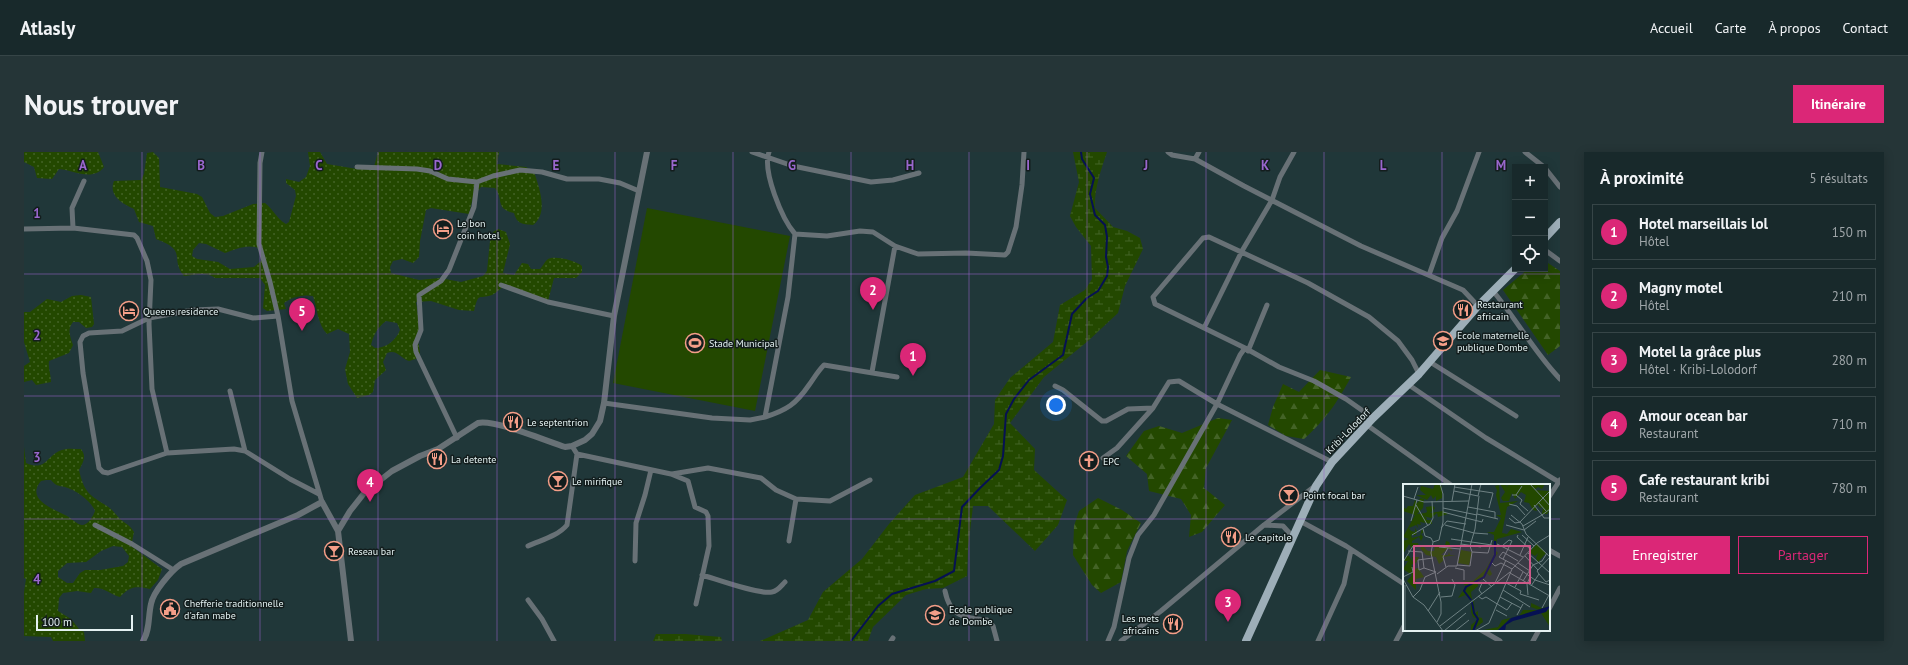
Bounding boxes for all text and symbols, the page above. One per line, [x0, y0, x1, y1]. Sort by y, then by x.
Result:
text: Atlasly [20, 16, 75, 40]
text: Accueil [1650, 19, 1693, 37]
text: Carte [1715, 19, 1746, 37]
text: À propos [1768, 19, 1821, 37]
text: Contact [1843, 19, 1888, 37]
button: Itinéraire [1793, 85, 1884, 123]
text: Nous trouver [24, 86, 178, 123]
text: A [79, 157, 87, 174]
text: B [197, 157, 205, 174]
text: C [315, 157, 323, 174]
text: D [434, 157, 442, 174]
text: E [553, 157, 560, 174]
text: F [671, 157, 678, 174]
text: G [788, 157, 796, 174]
text: H [906, 157, 914, 174]
text: I [1026, 157, 1030, 174]
text: J [1143, 157, 1148, 174]
text: K [1261, 157, 1269, 174]
text: L [1380, 157, 1387, 174]
text: M [1496, 157, 1506, 174]
map controls [1512, 164, 1548, 272]
button: + [1512, 164, 1548, 200]
text: À proximité [1600, 167, 1684, 189]
text: 5 résultats [1809, 170, 1868, 187]
button: − [1512, 200, 1548, 236]
text: 1 [33, 205, 41, 222]
text: Hotel marseillais lol [1639, 214, 1768, 233]
place label: Le bon coin hotel [457, 217, 500, 242]
hotel icon: Le bon coin hotel [432, 218, 454, 240]
text: 1 [1610, 224, 1618, 241]
text: 150 m [1832, 224, 1867, 241]
text: Hôtel [1639, 233, 1669, 250]
button: locate [1512, 236, 1548, 272]
pin: 2 [860, 277, 886, 310]
text: Magny motel [1639, 278, 1722, 297]
text: 2 [1610, 288, 1618, 305]
text: 210 m [1832, 288, 1867, 305]
text: Hôtel [1639, 297, 1669, 314]
pin: 5 [289, 298, 315, 331]
place label: Restaurant africain [1477, 298, 1523, 323]
restaurant icon: Restaurant africain [1452, 299, 1474, 321]
hotel icon: Queens residence [118, 300, 140, 322]
place label: Queens residence [143, 305, 218, 318]
text: 2 [33, 327, 41, 344]
place label: Ecole maternelle publique Dombe [1457, 329, 1529, 354]
school or university icon: Ecole maternelle publique Dombe [1432, 330, 1454, 352]
sports icon: Stade Municipal [684, 332, 706, 354]
place label: Stade Municipal [709, 337, 778, 350]
text: Motel la grâce plus [1639, 342, 1761, 361]
pin: 1 [900, 343, 926, 376]
text: 3 [1610, 352, 1618, 369]
text: 280 m [1832, 352, 1867, 369]
text: Hôtel · Kribi-Lolodorf [1639, 361, 1757, 378]
your location [1046, 395, 1066, 415]
street label: Kribi-Lolodorf [1323, 405, 1374, 457]
text: Amour ocean bar [1639, 406, 1747, 425]
restaurant icon: Le septentrion [502, 411, 524, 433]
place label: Le septentrion [527, 416, 588, 429]
text: 4 [1610, 416, 1618, 433]
text: 710 m [1832, 416, 1867, 433]
text: Restaurant [1639, 425, 1698, 442]
restaurant icon: La detente [426, 448, 448, 470]
text: 3 [33, 449, 41, 466]
church icon: EPC [1078, 450, 1100, 472]
place label: La detente [451, 453, 496, 466]
place label: EPC [1103, 455, 1120, 468]
pin: 4 [357, 469, 383, 502]
bar icon: Le mirifique [547, 470, 569, 492]
text: Cafe restaurant kribi [1639, 470, 1769, 489]
place label: Le mirifique [572, 475, 622, 488]
text: 5 [1610, 480, 1618, 497]
text: 780 m [1832, 480, 1867, 497]
bar icon: Point focal bar [1278, 484, 1300, 506]
inset map [1403, 484, 1550, 631]
place label: Point focal bar [1303, 489, 1366, 502]
text: Restaurant [1639, 489, 1698, 506]
restaurant icon: Le capitole [1220, 526, 1242, 548]
place label: Le capitole [1245, 531, 1292, 544]
button: Enregistrer [1600, 536, 1730, 574]
button: Partager [1738, 536, 1868, 574]
bar icon: Reseau bar [323, 540, 345, 562]
place label: Reseau bar [348, 545, 395, 558]
text: 4 [33, 571, 41, 588]
pin: 3 [1215, 589, 1241, 622]
place label: Chefferie traditionnelle d'afan mabe [184, 597, 284, 622]
public building icon: Chefferie traditionnelle d'afan mabe [159, 598, 181, 620]
place label: Ecole publique de Dombe [949, 603, 1012, 628]
school or university icon: Ecole publique de Dombe [924, 604, 946, 626]
place label: Les mets africains [1122, 612, 1159, 637]
scale bar [36, 613, 133, 632]
restaurant icon: Les mets africains [1162, 613, 1184, 635]
text: 100 m [42, 615, 72, 629]

